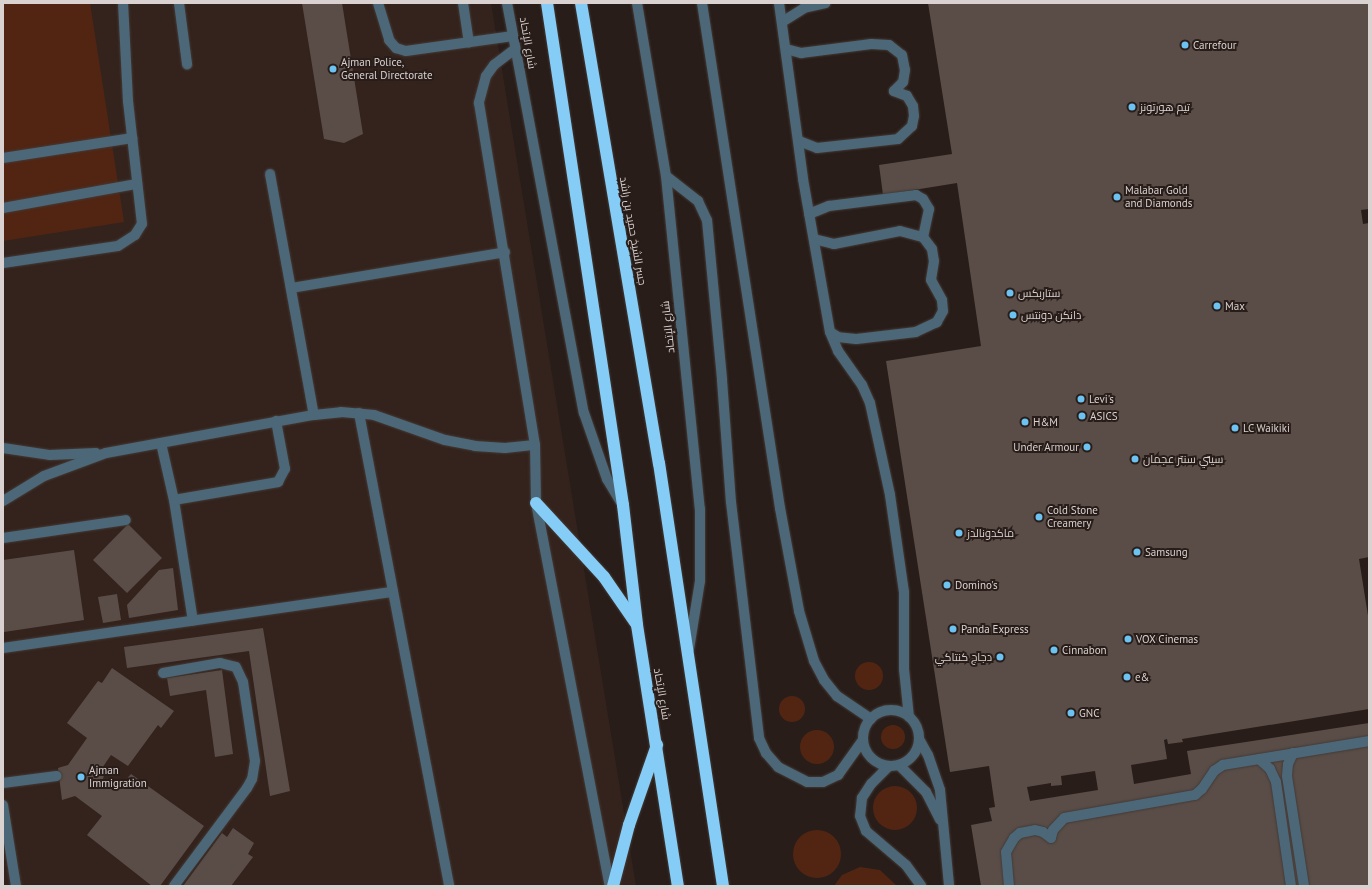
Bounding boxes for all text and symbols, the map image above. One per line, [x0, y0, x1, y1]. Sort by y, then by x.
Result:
street label: شارع الإتحاد [517, 16, 539, 70]
place label: Carrefour [1193, 38, 1237, 52]
marker: Carrefour [1180, 40, 1190, 50]
place label: Ajman Police, General Directorate [341, 56, 432, 82]
marker: Ajman Police, General Directorate [328, 64, 338, 74]
place label: تيم هورتونز [1140, 100, 1190, 114]
marker: تيم هورتونز [1127, 102, 1137, 112]
street label: جسر الشيخ حميد بن راشد [617, 176, 649, 286]
place label: Malabar Gold and Diamonds [1125, 184, 1192, 210]
marker: Malabar Gold and Diamonds [1112, 192, 1122, 202]
place label: ستاربكس [1018, 286, 1060, 300]
marker: ستاربكس [1005, 288, 1015, 298]
place label: Max [1225, 299, 1245, 313]
street label: شارع الإتحاد [659, 300, 677, 354]
marker: Max [1212, 301, 1222, 311]
place label: دانكن دونتس [1021, 308, 1081, 322]
marker: دانكن دونتس [1008, 310, 1018, 320]
place label: Levi's [1089, 392, 1114, 406]
marker: Levi's [1076, 394, 1086, 404]
place label: ASICS [1090, 409, 1118, 423]
marker: ASICS [1077, 411, 1087, 421]
place label: H&M [1033, 415, 1058, 429]
marker: H&M [1020, 417, 1030, 427]
place label: LC Waikiki [1243, 421, 1291, 435]
marker: LC Waikiki [1230, 423, 1240, 433]
place label: Under Armour [1013, 440, 1079, 454]
marker: Under Armour [1082, 442, 1092, 452]
place label: سيتي سنتر عجمان [1143, 452, 1223, 466]
marker: سيتي سنتر عجمان [1130, 454, 1140, 464]
place label: Cold Stone Creamery [1047, 504, 1098, 530]
marker: Cold Stone Creamery [1034, 512, 1044, 522]
place label: ماكدونالدز [967, 526, 1014, 540]
marker: ماكدونالدز [954, 528, 964, 538]
place label: Samsung [1145, 545, 1188, 559]
marker: Samsung [1132, 547, 1142, 557]
place label: Domino's [955, 578, 998, 592]
marker: Domino's [942, 580, 952, 590]
place label: Panda Express [961, 622, 1029, 636]
marker: Panda Express [948, 624, 958, 634]
place label: VOX Cinemas [1136, 632, 1199, 646]
marker: VOX Cinemas [1123, 634, 1133, 644]
place label: Cinnabon [1062, 643, 1107, 657]
marker: Cinnabon [1049, 645, 1059, 655]
place label: دجاج كنتاكي [935, 650, 992, 664]
marker: دجاج كنتاكي [995, 652, 1005, 662]
street label: شارع الإتحاد [651, 667, 673, 721]
place label: e& [1135, 670, 1150, 684]
marker: e& [1122, 672, 1132, 682]
place label: GNC [1079, 706, 1099, 720]
marker: GNC [1066, 708, 1076, 718]
place label: Ajman Immigration [89, 764, 147, 790]
marker: Ajman Immigration [76, 772, 86, 782]

